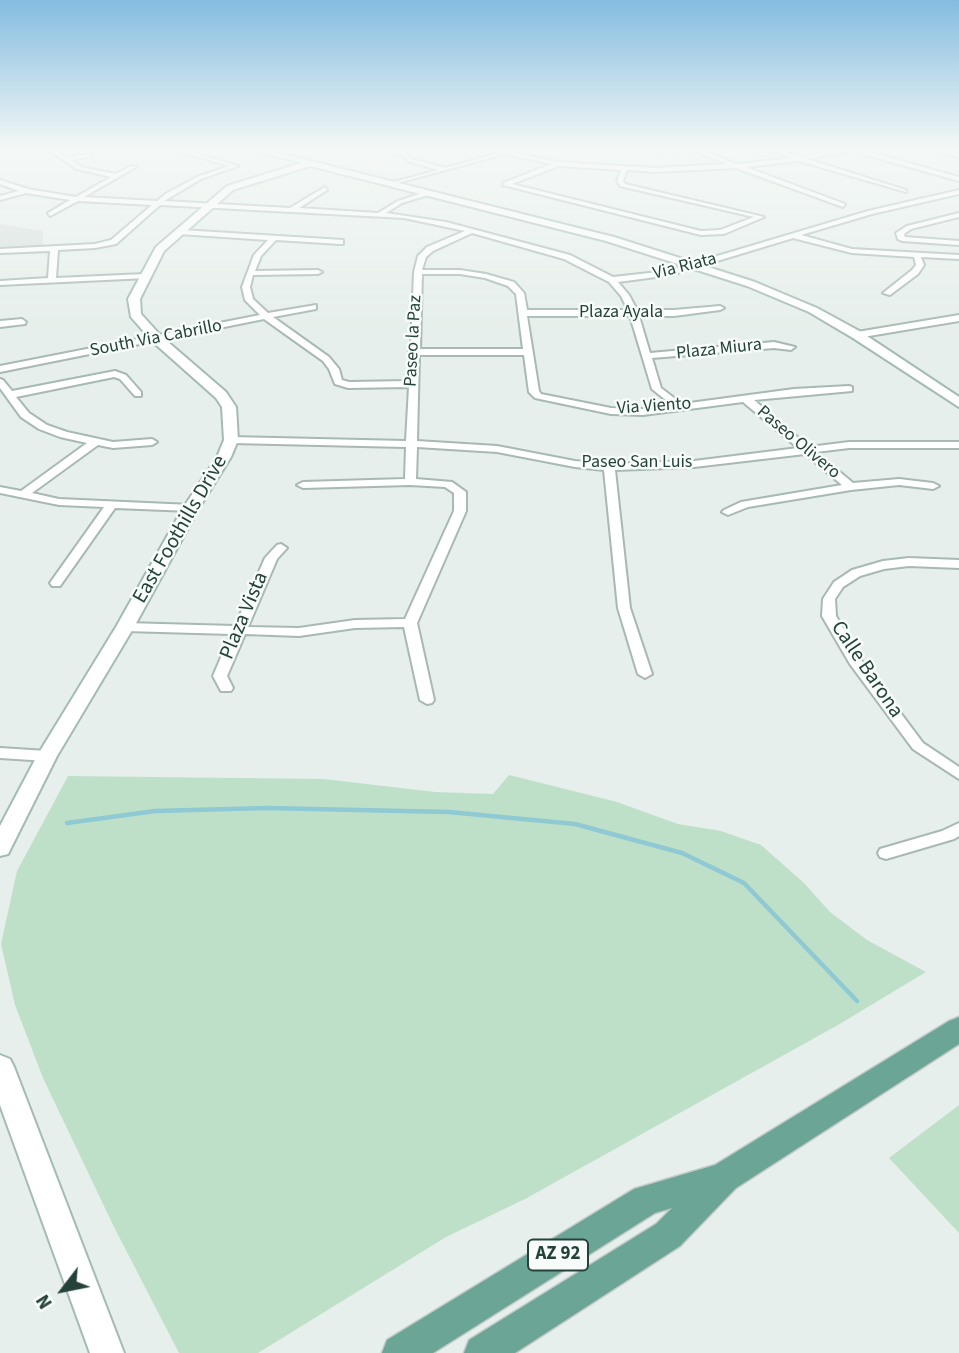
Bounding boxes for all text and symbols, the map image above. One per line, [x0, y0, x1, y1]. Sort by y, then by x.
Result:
street label: Via Riata [651, 249, 719, 285]
street label: Paseo la Paz [401, 295, 427, 387]
street label: Plaza Ayala [579, 302, 663, 324]
street label: South Via Cabrillo [88, 316, 224, 362]
street label: Plaza Miura [675, 335, 763, 365]
street label: Via Viento [616, 394, 692, 420]
street label: Paseo Olivero [752, 402, 844, 484]
street label: East Foothills Drive [128, 452, 234, 608]
street label: Paseo San Luis [582, 452, 692, 474]
street label: Plaza Vista [215, 568, 275, 664]
street label: Calle Barona [824, 617, 908, 723]
road number: AZ 92 [528, 1240, 588, 1270]
north arrow [28, 1255, 98, 1325]
text: N [30, 1289, 60, 1314]

